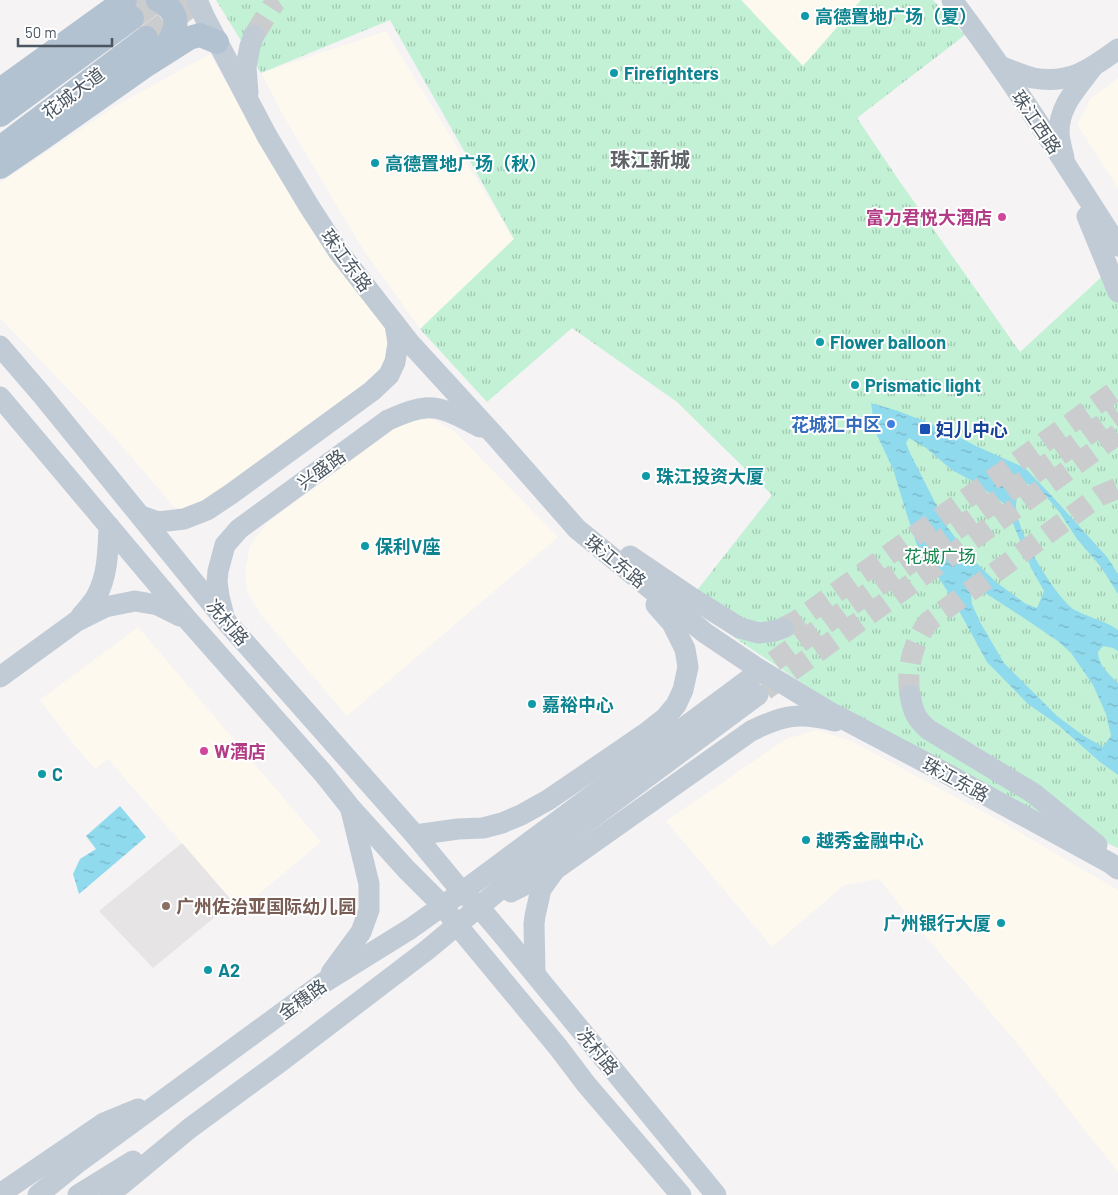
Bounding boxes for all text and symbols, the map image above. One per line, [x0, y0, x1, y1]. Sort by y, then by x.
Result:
place label: 高德置地广场（夏） [815, 5, 977, 27]
marker: 高德置地广场（夏） [799, 10, 811, 22]
scale bar [18, 15, 111, 47]
text: 50 m [25, 23, 57, 41]
place label: Firefighters [624, 62, 719, 84]
street label: 花城大道 [38, 63, 108, 123]
marker: Firefighters [608, 67, 620, 79]
street label: 珠江西路 [1008, 86, 1066, 158]
district label: 珠江新城 [610, 147, 690, 171]
place label: 高德置地广场（秋） [385, 152, 547, 174]
marker: 高德置地广场（秋） [369, 157, 381, 169]
place label: 富力君悦大酒店 [866, 206, 992, 228]
marker: 富力君悦大酒店 [996, 211, 1008, 223]
street label: 珠江东路 [317, 224, 377, 296]
place label: Flower balloon [830, 331, 946, 353]
marker: Flower balloon [814, 336, 826, 348]
place label: Prismatic light [865, 374, 981, 396]
marker: Prismatic light [849, 379, 861, 391]
place label: 花城汇中区 [791, 413, 881, 435]
marker: 花城汇中区 [885, 418, 897, 430]
place label: 妇儿中心 [936, 418, 1008, 440]
marker: 妇儿中心 [918, 422, 932, 436]
street label: 兴盛路 [293, 444, 349, 494]
place label: 珠江投资大厦 [656, 465, 764, 487]
marker: 珠江投资大厦 [640, 470, 652, 482]
street label: 珠江东路 [581, 530, 651, 592]
place label: 保利V座 [375, 535, 440, 557]
marker: 保利V座 [359, 540, 371, 552]
park label: 花城广场 [904, 545, 976, 567]
street label: 冼村路 [202, 594, 254, 650]
place label: 嘉裕中心 [542, 693, 614, 715]
marker: 嘉裕中心 [526, 698, 538, 710]
place label: W酒店 [214, 740, 266, 762]
marker: W酒店 [198, 745, 210, 757]
street label: 珠江东路 [919, 752, 993, 806]
place label: C [52, 763, 63, 785]
marker: C [36, 768, 48, 780]
place label: 越秀金融中心 [816, 829, 924, 851]
marker: 越秀金融中心 [800, 834, 812, 846]
place label: 广州佐治亚国际幼儿园 [176, 895, 356, 917]
marker: 广州佐治亚国际幼儿园 [160, 900, 172, 912]
place label: 广州银行大厦 [883, 912, 991, 934]
marker: 广州银行大厦 [995, 917, 1007, 929]
place label: A2 [218, 959, 240, 981]
marker: A2 [202, 964, 214, 976]
street label: 金穗路 [274, 974, 330, 1024]
street label: 冼村路 [572, 1023, 624, 1079]

